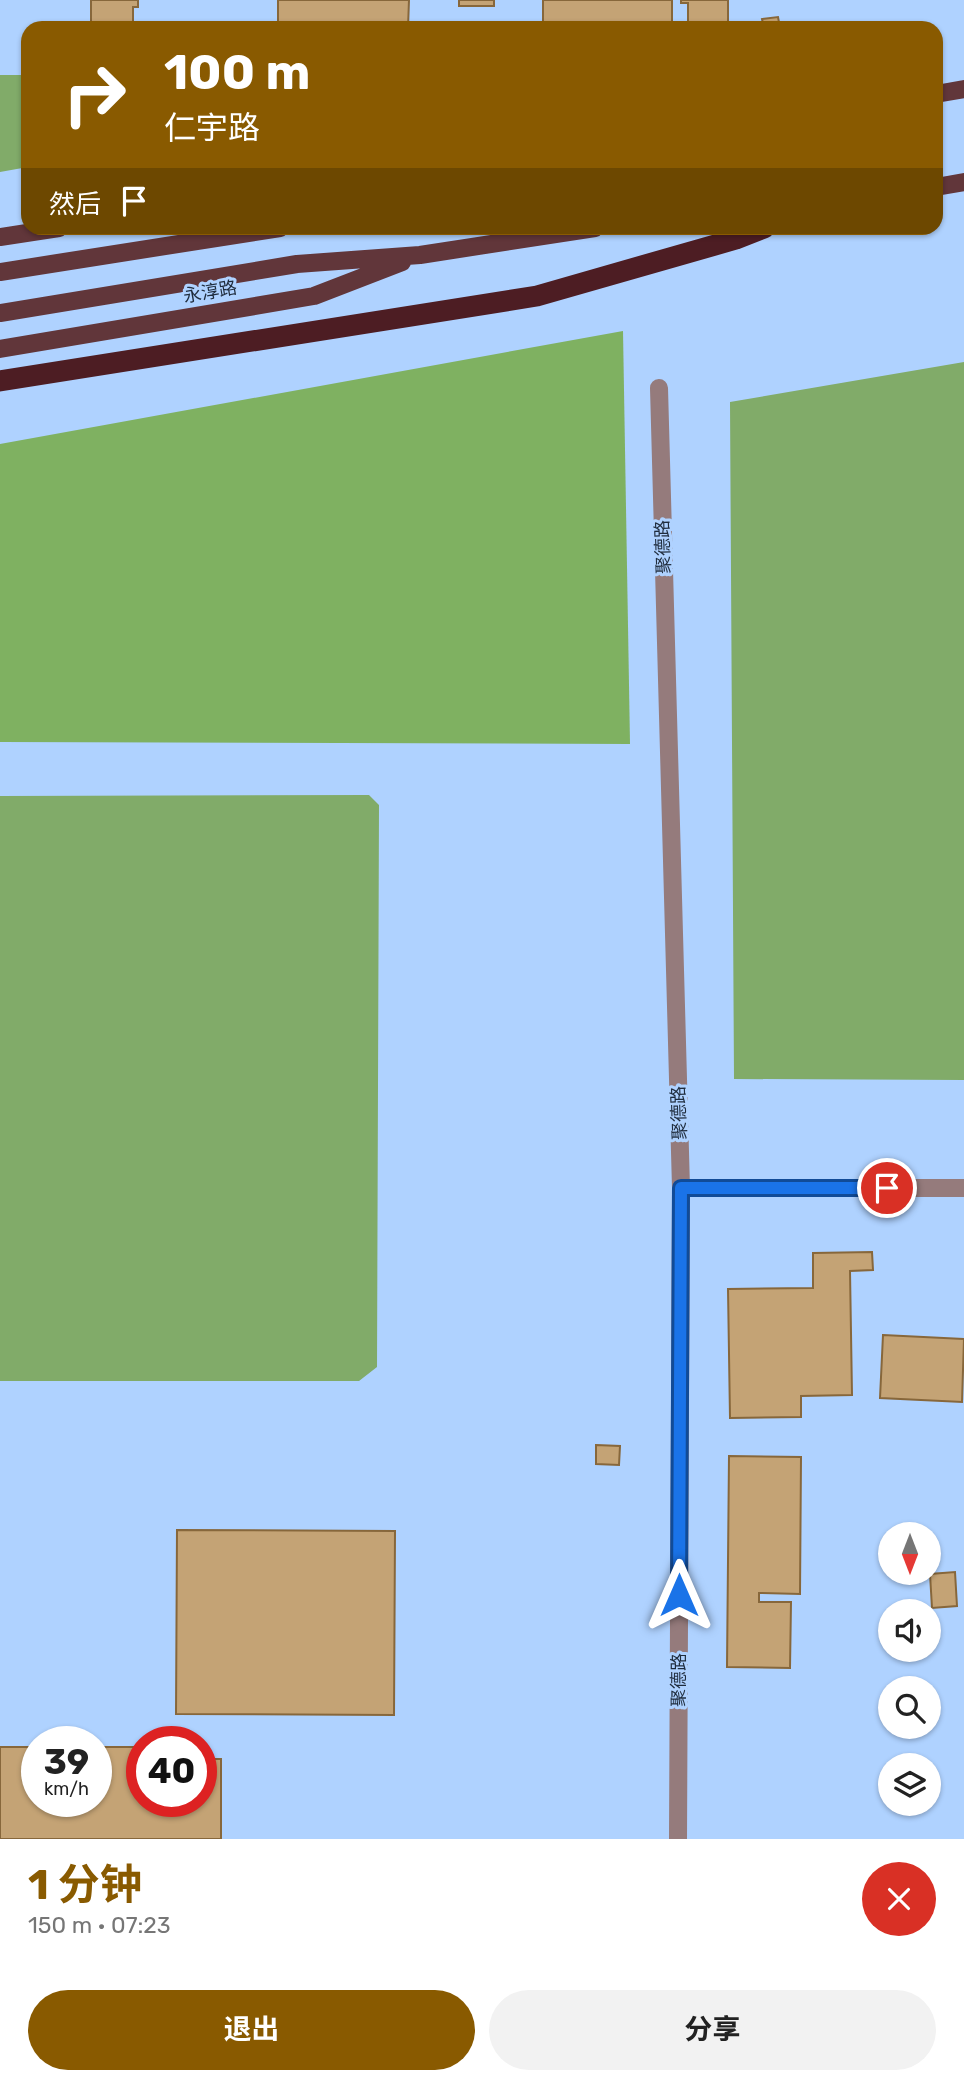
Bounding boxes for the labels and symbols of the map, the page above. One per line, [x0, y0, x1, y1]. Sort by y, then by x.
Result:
street label: 永淳路 [182, 276, 238, 308]
street label: 聚德路 [651, 520, 675, 574]
street label: 聚德路 [667, 1086, 691, 1140]
pin [857, 1158, 917, 1218]
north arrow [878, 1522, 942, 1586]
position arrow [642, 1558, 716, 1632]
street label: 聚德路 [668, 1653, 690, 1707]
speed limit sign: 40 [126, 1726, 217, 1817]

